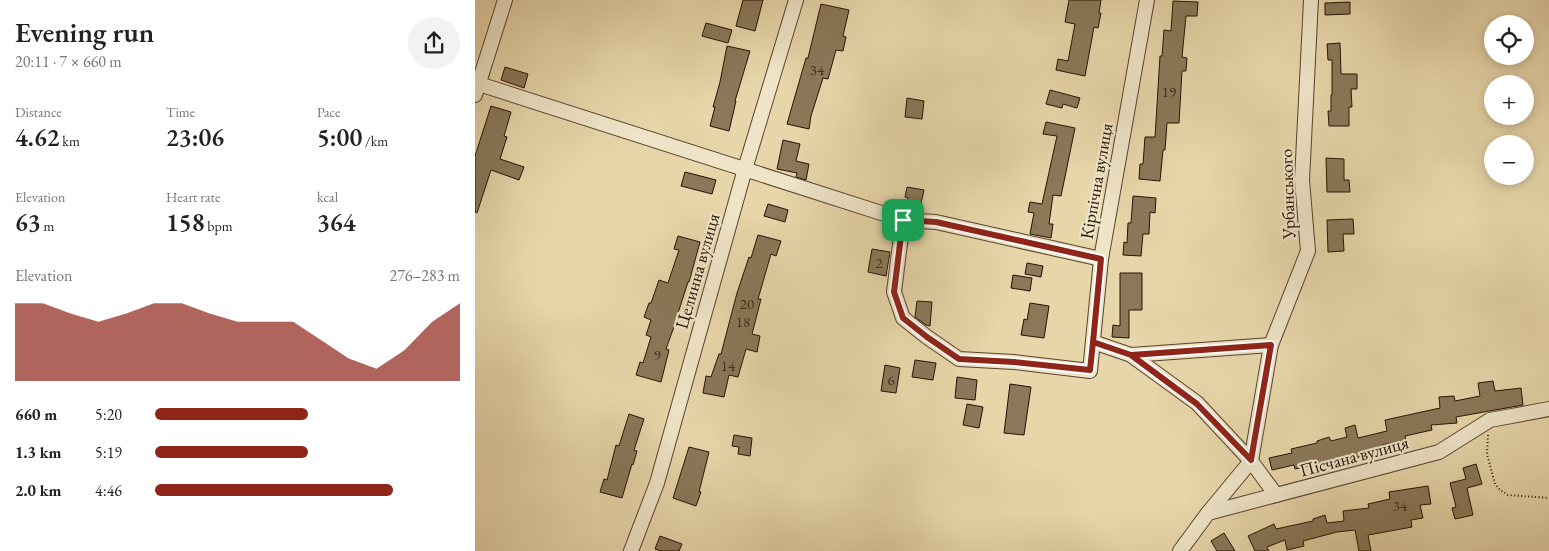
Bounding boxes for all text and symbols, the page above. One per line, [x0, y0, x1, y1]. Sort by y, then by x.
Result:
text: Evening run [15, 14, 154, 50]
map controls [1484, 15, 1534, 185]
button: locate [1484, 15, 1534, 65]
button: share [408, 17, 460, 69]
text: 20:11 · 7 × 660 m [15, 51, 122, 72]
house number: 34 [810, 60, 825, 79]
button: + [1484, 75, 1534, 125]
house number: 19 [1162, 82, 1176, 101]
text: Distance [15, 103, 62, 121]
text: Time [166, 103, 195, 121]
text: Pace [317, 103, 341, 121]
text: 4.62 [15, 121, 60, 153]
text: 23:06 [166, 121, 224, 153]
text: 5:00 [317, 121, 362, 153]
street label: Кiрпiчна вулиця [1074, 121, 1118, 241]
text: km [60, 132, 80, 150]
text: /km [362, 132, 388, 150]
button: − [1484, 135, 1534, 185]
street label: Урбанського [1274, 148, 1300, 241]
text: Elevation [15, 188, 65, 206]
text: Heart rate [166, 188, 220, 206]
text: kcal [317, 188, 338, 206]
pin [882, 199, 924, 241]
text: 63 [15, 206, 41, 238]
text: 158 [166, 206, 204, 238]
text: 364 [317, 206, 355, 238]
icon: arrive [889, 206, 917, 234]
street label: Целинна вулиця [670, 211, 724, 331]
text: m [41, 217, 54, 235]
text: bpm [204, 217, 233, 235]
house number: 2 [875, 253, 883, 272]
text: Elevation [15, 265, 73, 286]
text: 276–283 m [389, 265, 460, 286]
house number: 20 [740, 294, 754, 313]
house number: 18 [736, 312, 750, 331]
house number: 9 [653, 345, 661, 364]
house number: 14 [721, 356, 736, 375]
house number: 6 [887, 370, 895, 389]
text: 660 m [15, 404, 57, 425]
text: 5:20 [95, 404, 122, 425]
street label: Пiсчана вулиця [1297, 430, 1411, 482]
text: 1.3 km [15, 442, 61, 463]
text: 5:19 [95, 442, 122, 463]
text: 2.0 km [15, 480, 61, 501]
text: 4:46 [95, 480, 122, 501]
house number: 34 [1393, 496, 1408, 515]

